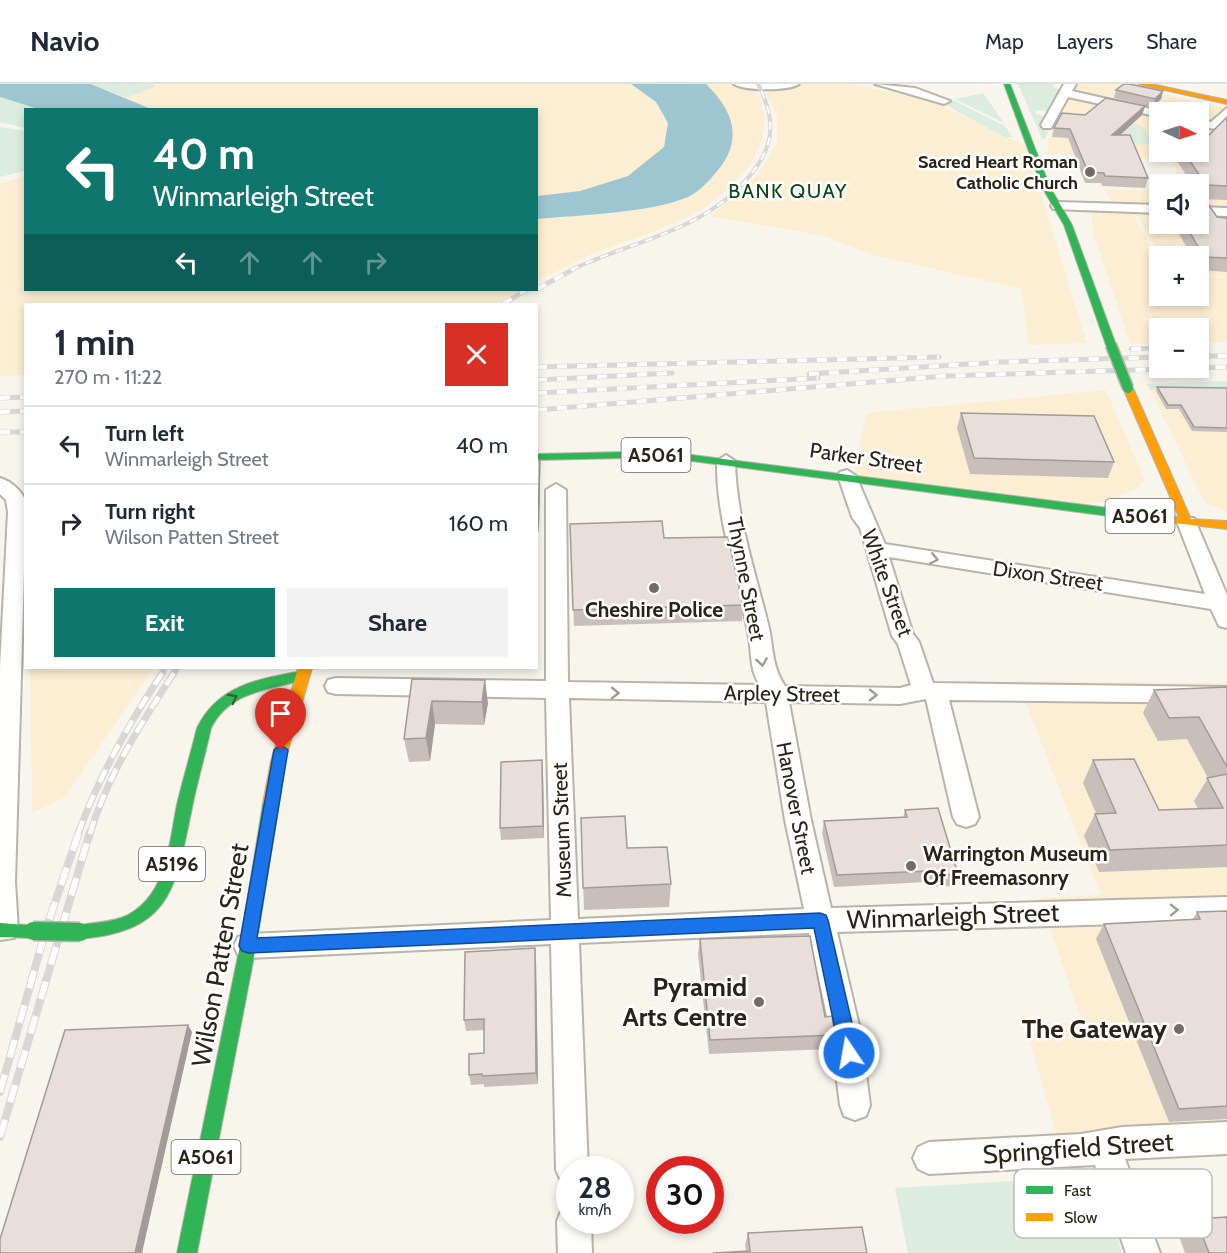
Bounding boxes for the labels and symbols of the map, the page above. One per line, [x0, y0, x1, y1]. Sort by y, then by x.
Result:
north arrow [1149, 102, 1209, 162]
place label: Sacred Heart Roman Catholic Church [918, 151, 1078, 194]
marker: Sacred Heart Roman Catholic Church [1083, 165, 1097, 179]
district label: BANK QUAY [728, 179, 848, 203]
street label: Parker Street [808, 437, 924, 478]
road number: A5061 [622, 438, 690, 472]
road number: A5061 [1106, 499, 1174, 533]
street label: Thynne Street [722, 515, 771, 643]
street label: White Street [857, 526, 918, 640]
one-way arrow [929, 552, 939, 565]
street label: Dixon Street [991, 555, 1105, 596]
marker: Cheshire Police [647, 581, 661, 595]
place label: Cheshire Police [585, 597, 723, 622]
one-way arrow [755, 657, 767, 667]
street label: Arpley Street [724, 680, 840, 707]
one-way arrow [611, 687, 620, 699]
pin [255, 688, 306, 750]
one-way arrow [869, 689, 878, 701]
one-way arrow [226, 694, 237, 705]
street label: Hanover Street [771, 740, 822, 876]
street label: Museum Street [547, 762, 576, 898]
street label: Wilson Patten Street [185, 841, 255, 1069]
place label: Warrington Museum Of Freemasonry [923, 841, 1108, 890]
road number: A5196 [139, 847, 205, 881]
marker: Warrington Museum Of Freemasonry [904, 859, 918, 873]
street label: Winmarleigh Street [846, 896, 1060, 936]
one-way arrow [1169, 903, 1178, 916]
place label: Pyramid Arts Centre [623, 971, 747, 1033]
marker: Pyramid Arts Centre [752, 995, 766, 1009]
place label: The Gateway [1022, 1013, 1167, 1045]
position arrow [817, 1021, 881, 1085]
marker: The Gateway [1172, 1022, 1186, 1036]
street label: Springfield Street [981, 1125, 1175, 1171]
road number: A5061 [172, 1140, 240, 1174]
speed limit sign: 30 [646, 1156, 724, 1234]
legend [1014, 1169, 1212, 1238]
text: Fast [1064, 1181, 1092, 1200]
text: Slow [1064, 1208, 1098, 1227]

